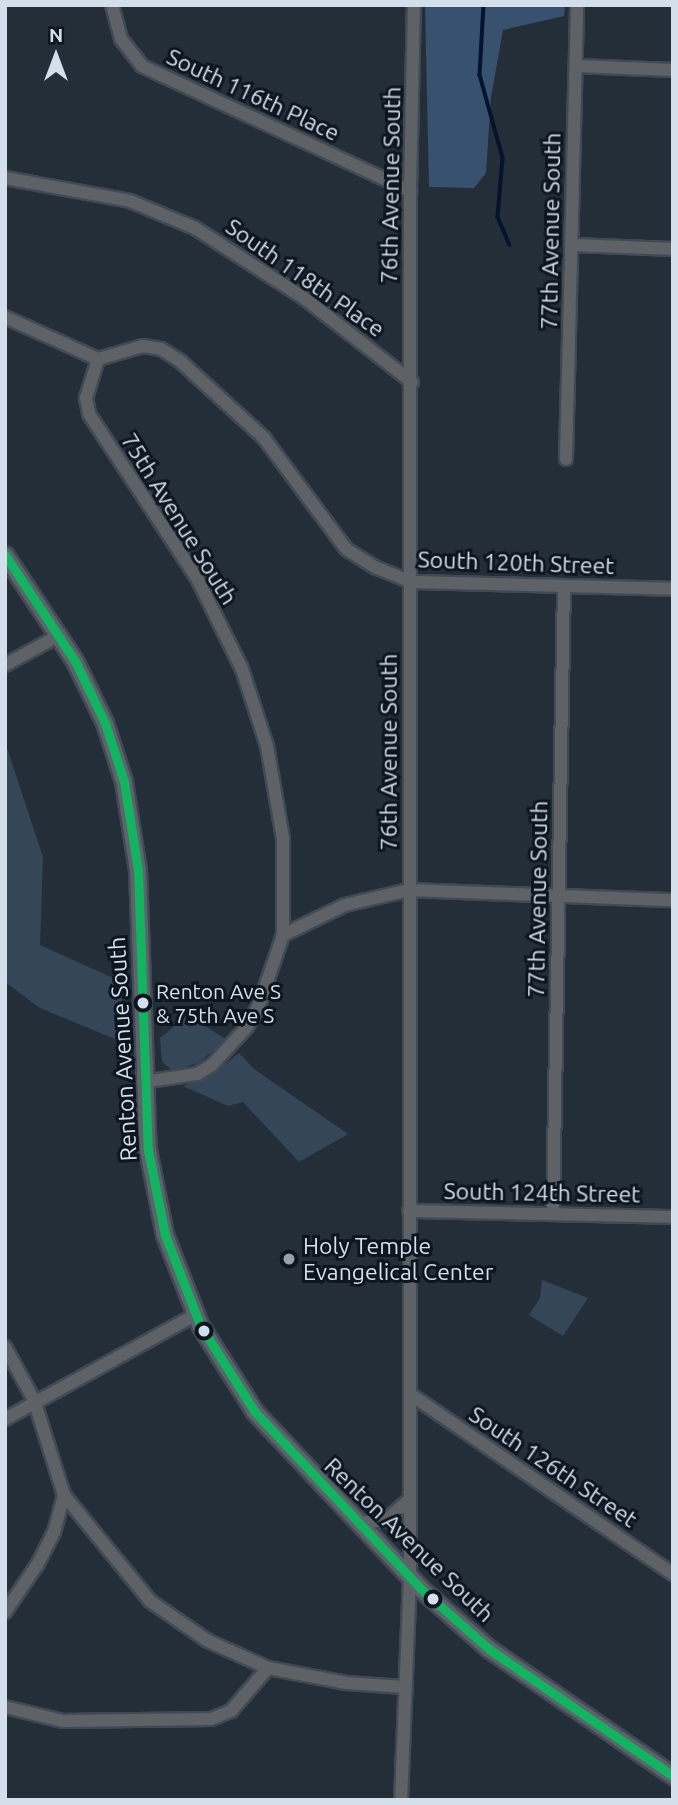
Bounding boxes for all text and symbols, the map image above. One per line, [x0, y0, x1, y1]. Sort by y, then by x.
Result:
north arrow [21, 21, 91, 91]
text: N [49, 24, 63, 46]
street label: South 116th Place [162, 43, 344, 147]
street label: 76th Avenue South [375, 86, 407, 284]
street label: 77th Avenue South [535, 132, 567, 330]
street label: South 118th Place [220, 213, 390, 343]
street label: 75th Avenue South [115, 428, 243, 610]
street label: South 120th Street [417, 546, 615, 580]
street label: 76th Avenue South [375, 654, 403, 850]
street label: 77th Avenue South [522, 800, 554, 998]
street label: Renton Avenue South [103, 936, 143, 1162]
place label: Renton Ave S & 75th Ave S [156, 978, 281, 1028]
marker: Renton Ave S & 75th Ave S [136, 996, 150, 1010]
street label: South 124th Street [443, 1177, 641, 1209]
place label: Holy Temple Evangelical Center [303, 1232, 493, 1286]
marker: Holy Temple Evangelical Center [281, 1251, 297, 1267]
unlabelled marker [197, 1324, 211, 1338]
street label: South 126th Street [464, 1401, 642, 1533]
street label: Renton Avenue South [319, 1452, 499, 1628]
unlabelled marker [426, 1592, 440, 1606]

